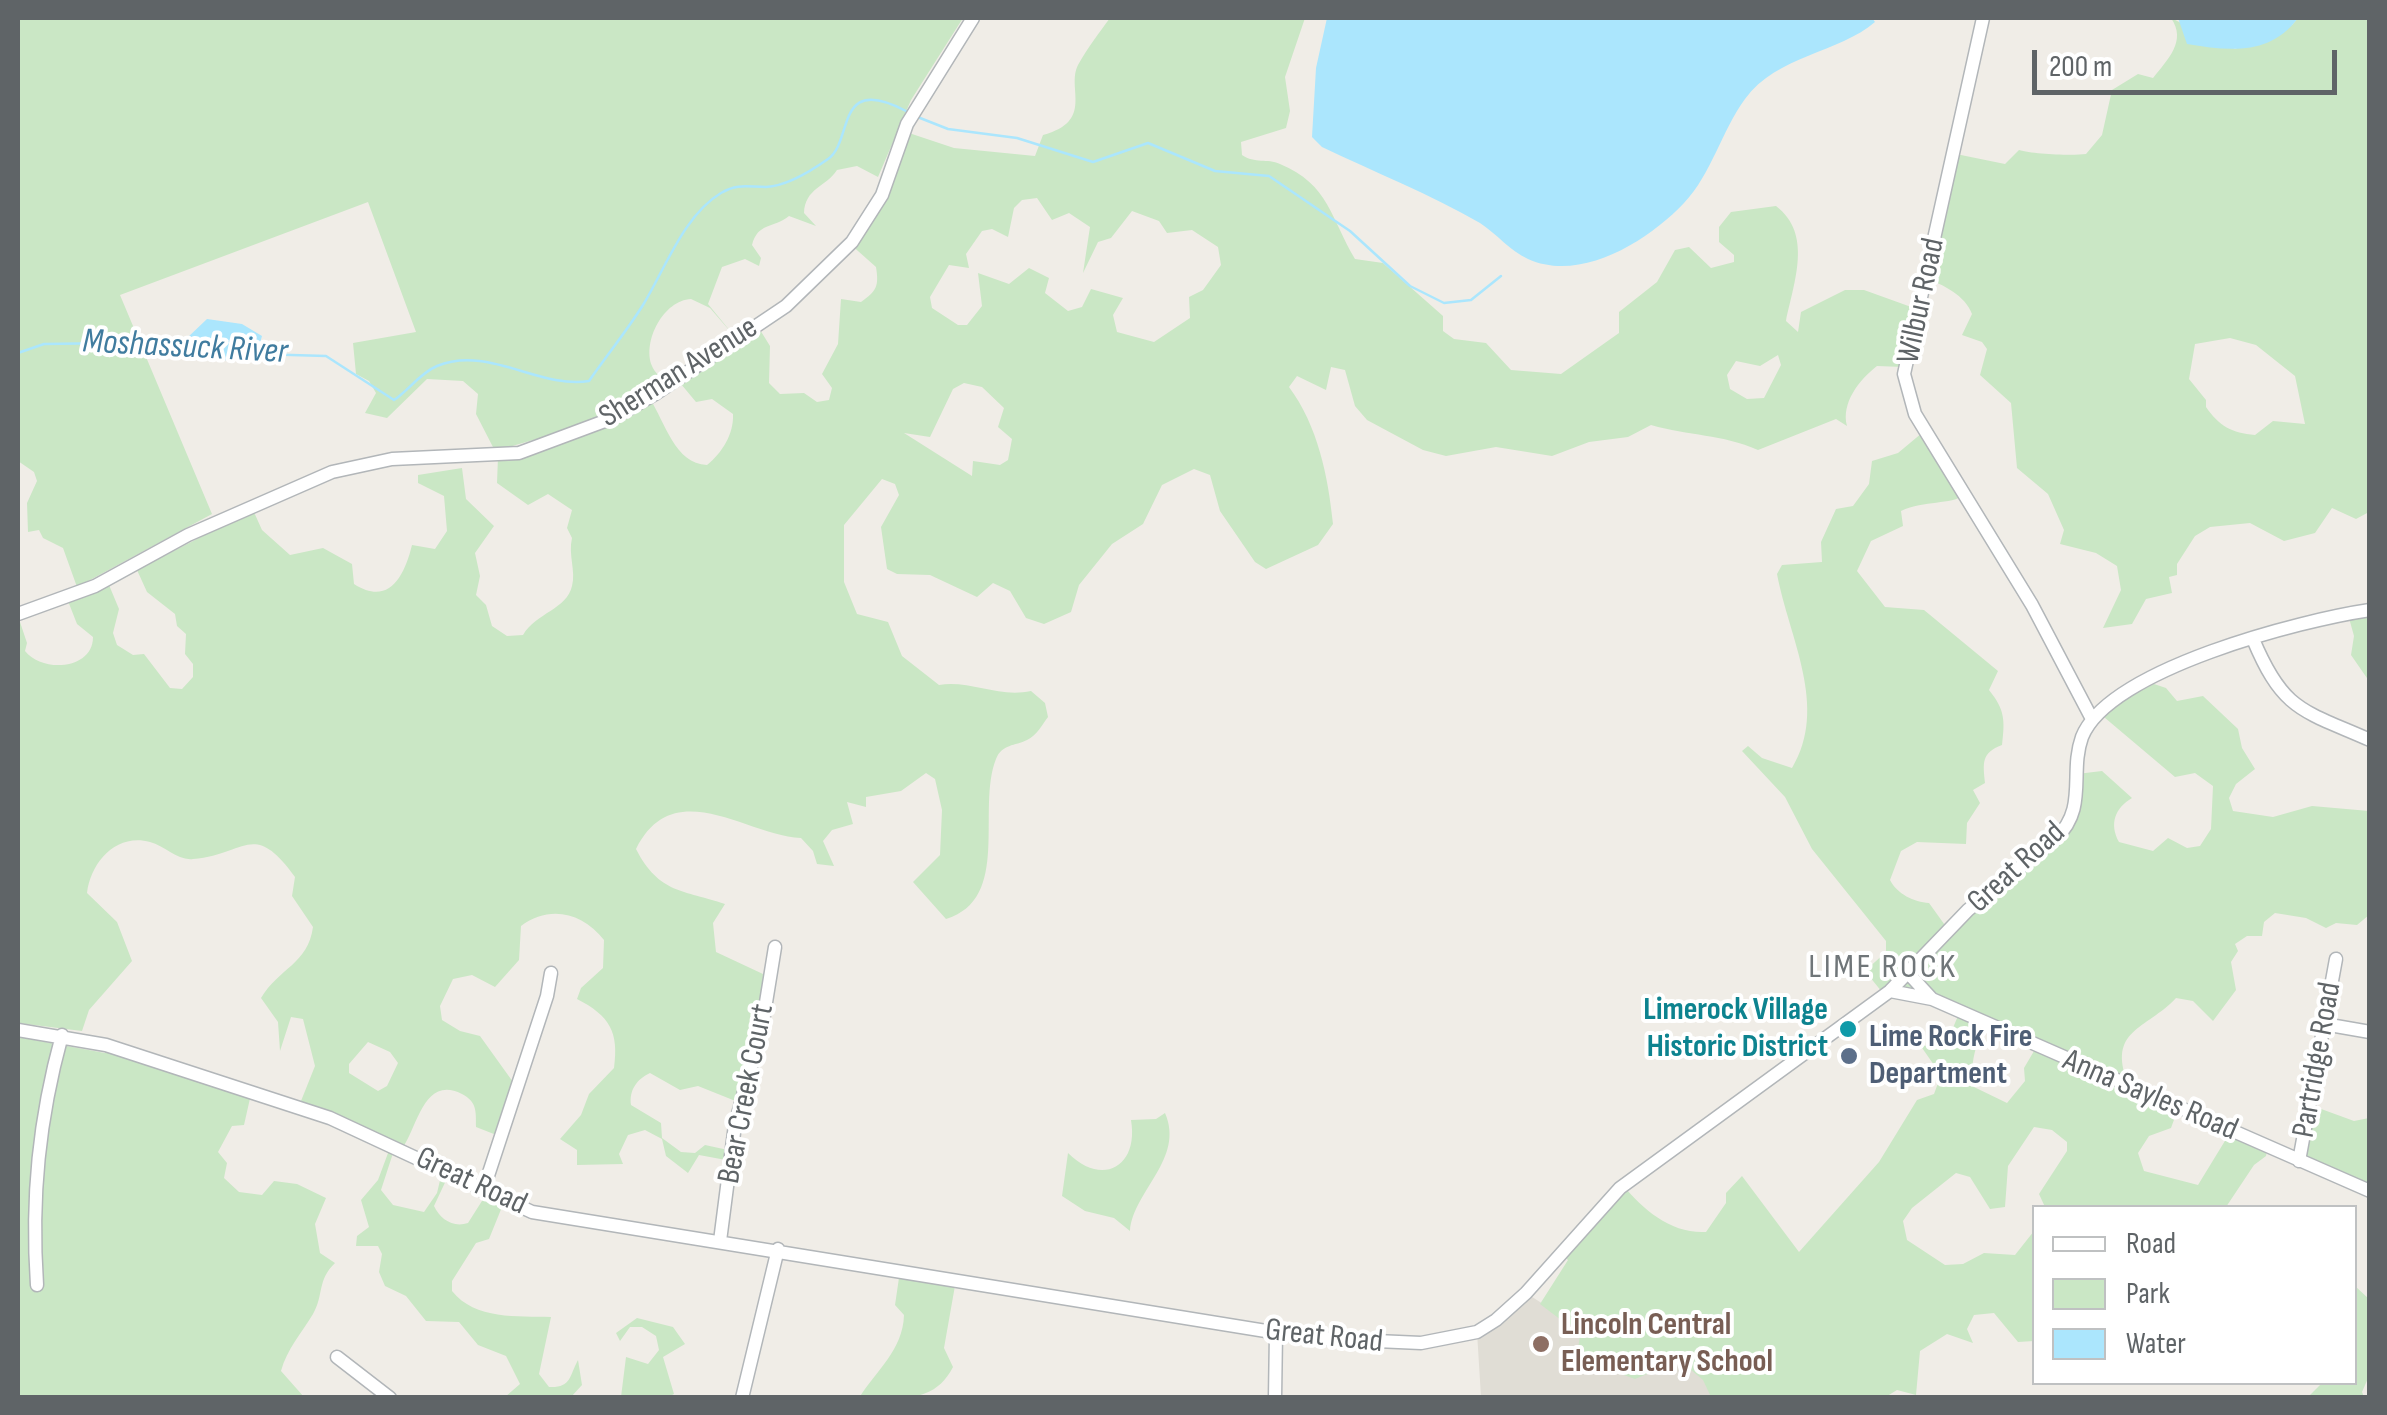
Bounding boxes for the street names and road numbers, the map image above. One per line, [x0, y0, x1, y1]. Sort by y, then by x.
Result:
street label: Wilbur Road [1890, 235, 1954, 367]
street label: Sherman Avenue [593, 309, 765, 437]
street label: Great Road [1960, 814, 2074, 922]
street label: Partridge Road [2285, 979, 2351, 1141]
street label: Bear Creek Court [711, 1001, 783, 1187]
street label: Anna Sayles Road [2057, 1042, 2243, 1150]
street label: Great Road [409, 1140, 533, 1224]
street label: Great Road [1263, 1312, 1385, 1362]

